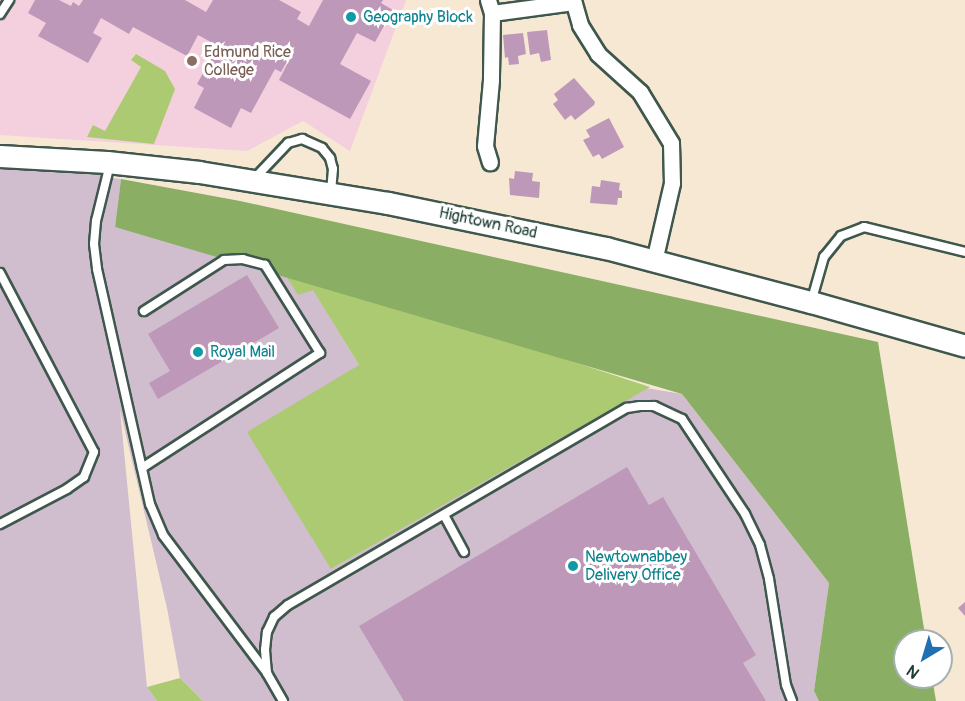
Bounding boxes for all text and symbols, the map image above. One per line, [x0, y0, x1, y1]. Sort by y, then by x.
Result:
place label: Geography Block [363, 7, 473, 27]
marker: Geography Block [344, 10, 358, 24]
place label: Edmund Rice College [204, 42, 291, 80]
marker: Edmund Rice College [185, 54, 199, 68]
street label: Hightown Road [437, 203, 539, 243]
place label: Royal Mail [210, 342, 275, 362]
marker: Royal Mail [191, 345, 205, 359]
place label: Newtownabbey Delivery Office [585, 547, 687, 585]
marker: Newtownabbey Delivery Office [566, 559, 580, 573]
north arrow [893, 629, 953, 689]
text: N [903, 660, 924, 683]

